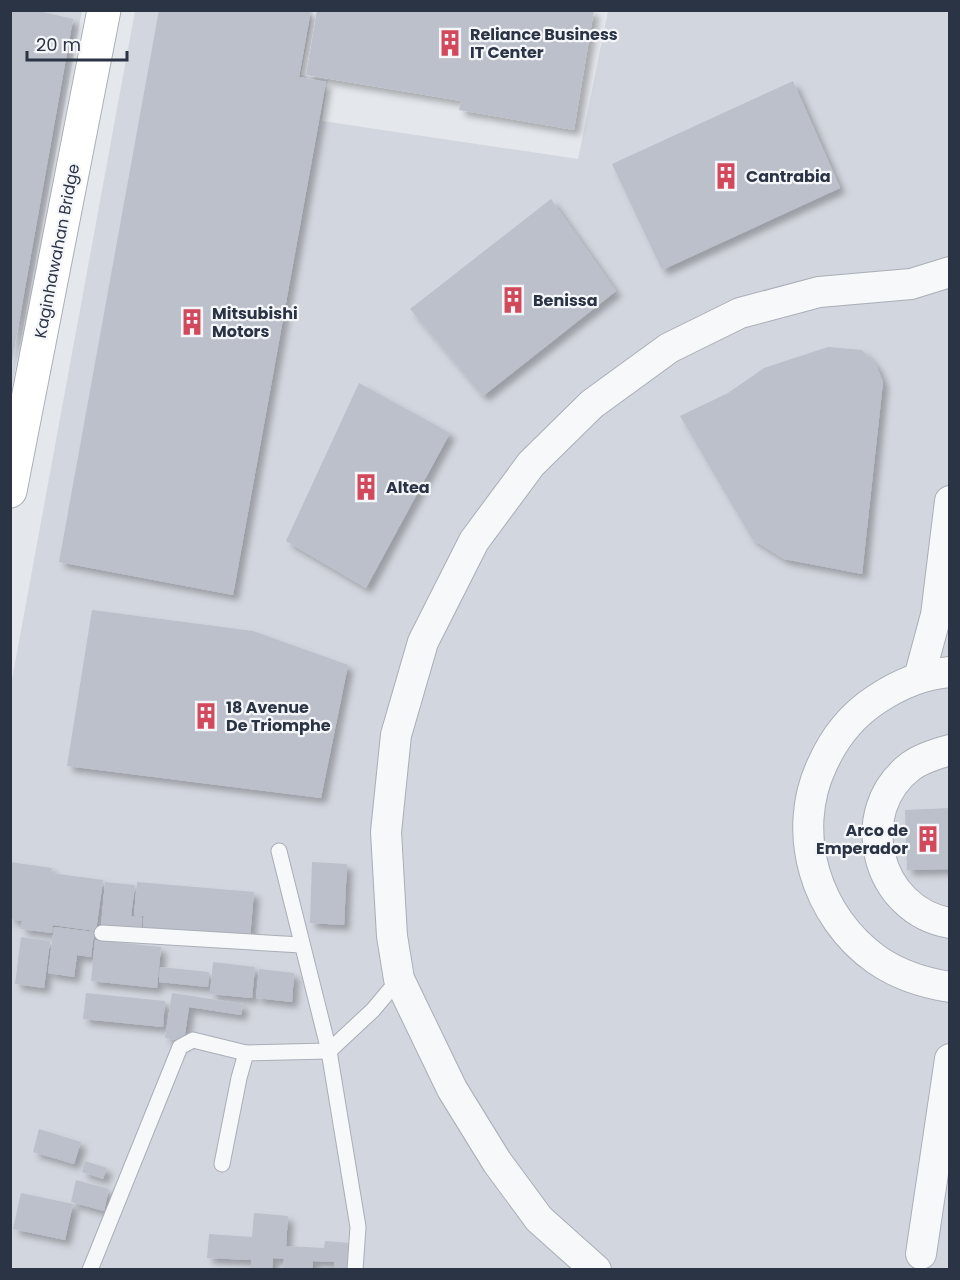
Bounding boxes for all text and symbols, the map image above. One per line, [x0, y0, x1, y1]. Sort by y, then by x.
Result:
place label: Reliance Business IT Center [470, 23, 618, 64]
scale bar [27, 24, 128, 62]
building icon: Reliance Business IT Center [435, 28, 465, 58]
text: 20 m [36, 32, 81, 57]
building icon: Cantrabia [711, 161, 741, 191]
street label: Kaginhawahan Bridge [29, 162, 85, 340]
place label: Cantrabia [746, 165, 831, 188]
building icon: Benissa [498, 285, 528, 315]
place label: Benissa [533, 289, 598, 312]
place label: Mitsubishi Motors [212, 302, 298, 343]
building icon: Mitsubishi Motors [177, 307, 207, 337]
building icon: Altea [351, 472, 381, 502]
place label: Altea [386, 476, 430, 499]
place label: 18 Avenue De Triomphe [226, 696, 331, 737]
building icon: 18 Avenue De Triomphe [191, 701, 221, 731]
place label: Arco de Emperador [816, 819, 908, 860]
building icon: Arco de Emperador [913, 824, 943, 854]

